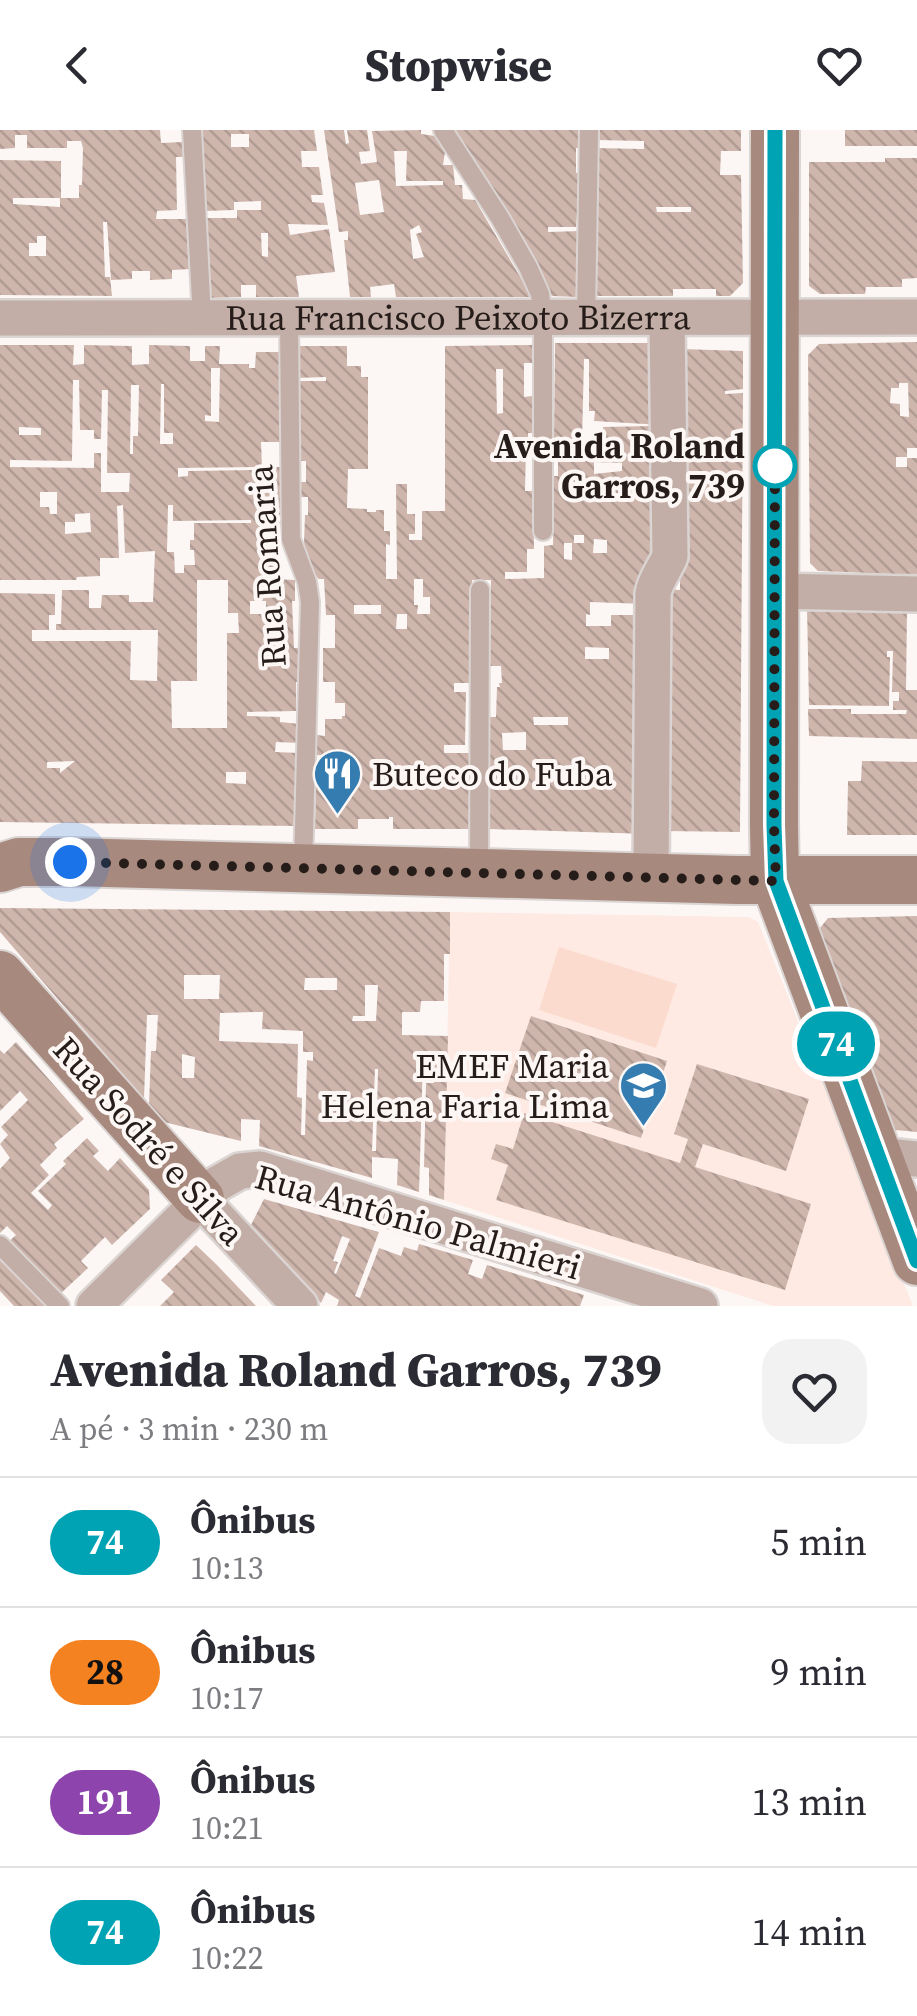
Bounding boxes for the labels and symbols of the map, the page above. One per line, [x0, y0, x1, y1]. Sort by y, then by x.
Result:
street label: Rua Francisco Peixoto Bizerra [225, 293, 691, 342]
place label: Avenida Roland Garros, 739 [494, 422, 745, 510]
marker: Avenida Roland Garros, 739 [754, 445, 796, 487]
street label: Rua Romaria [236, 463, 298, 669]
restaurant icon: Buteco do Fuba [311, 748, 363, 816]
place label: Buteco do Fuba [372, 750, 613, 798]
your location [45, 837, 95, 887]
line badge: 74 [791, 1012, 881, 1076]
street label: Rua Sodré e Silva [42, 1026, 256, 1256]
place label: EMEF Maria Helena Faria Lima [321, 1042, 609, 1130]
school or university icon: EMEF Maria Helena Faria Lima [618, 1060, 670, 1128]
street label: Rua Antônio Palmieri [250, 1153, 586, 1291]

